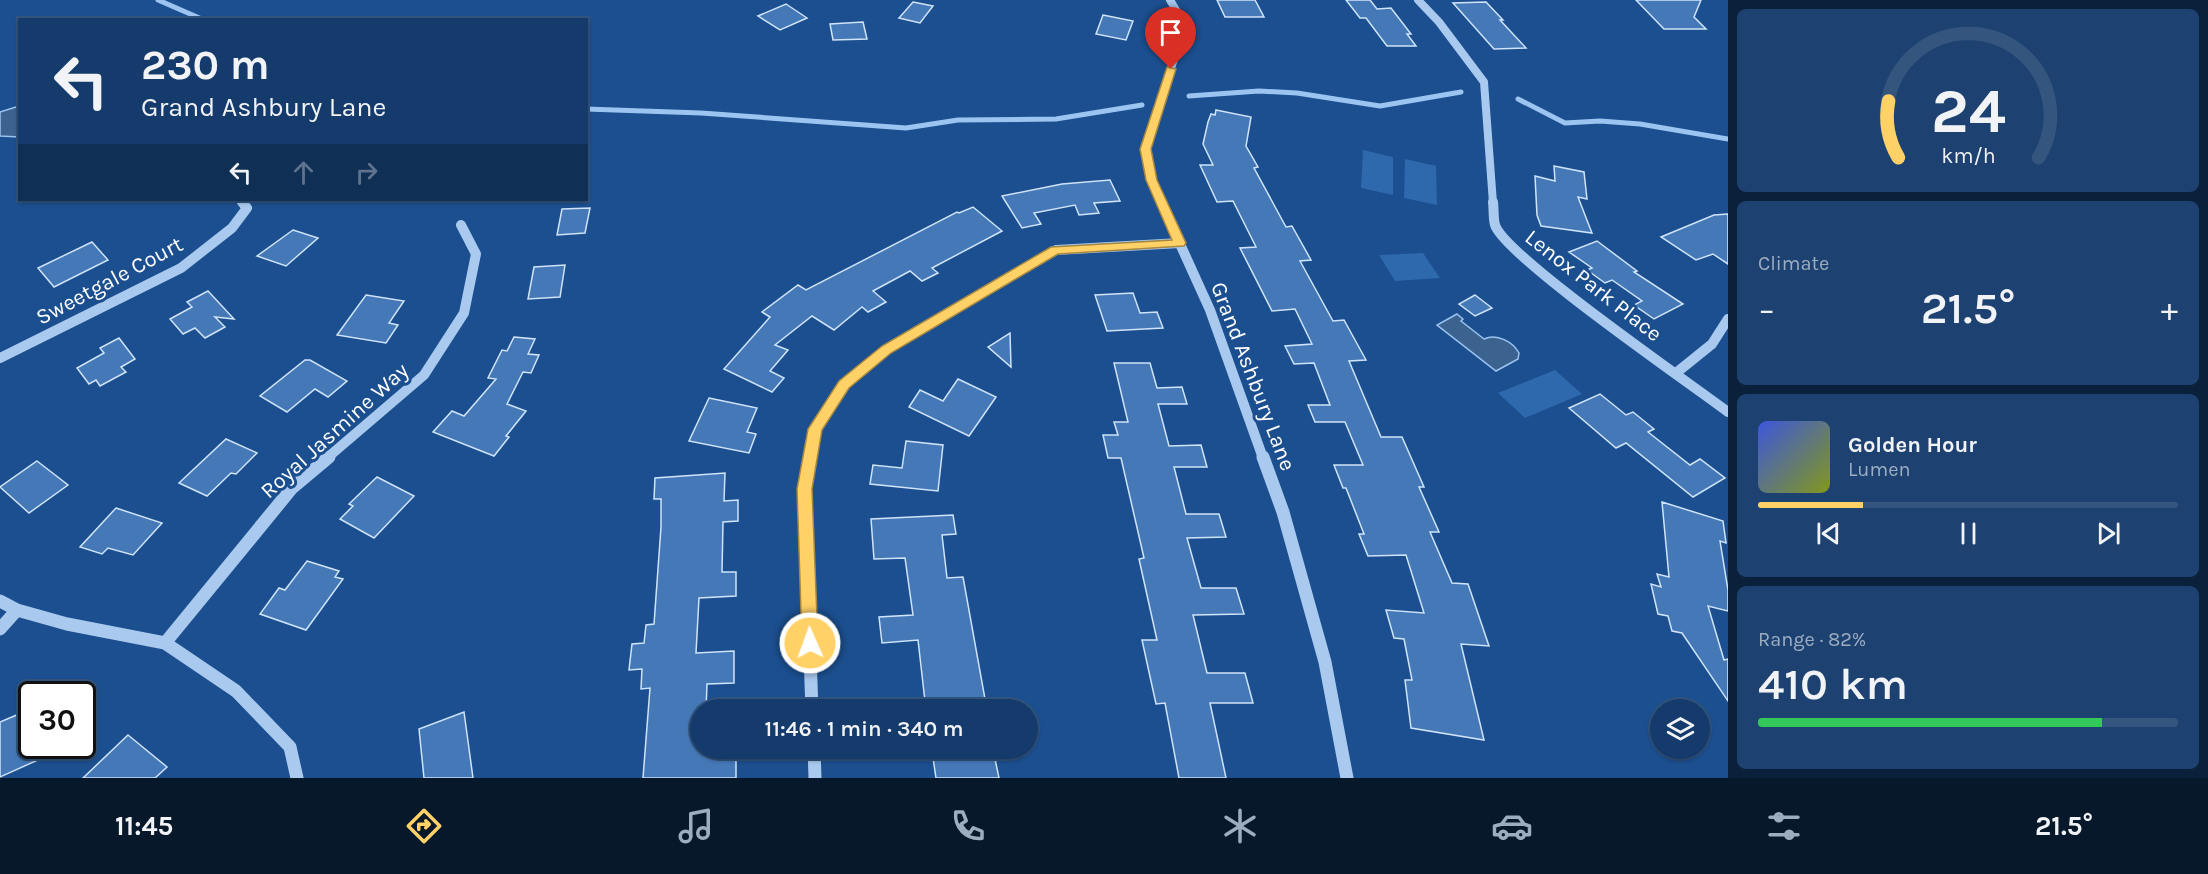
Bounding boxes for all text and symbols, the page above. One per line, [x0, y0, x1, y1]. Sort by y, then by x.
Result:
pin [1145, 7, 1196, 69]
icon: arrive [1154, 16, 1187, 49]
text: 230 m [141, 40, 270, 90]
icon: left [42, 42, 120, 120]
text: 24 [1931, 75, 2005, 148]
text: Grand Ashbury Lane [141, 91, 386, 123]
text: km/h [1941, 143, 1995, 168]
icon: left [224, 156, 257, 189]
icon: ahead [287, 156, 320, 189]
icon: right [350, 156, 383, 189]
street label: Lenox Park Place [1520, 224, 1667, 347]
street label: Sweetgale Court [32, 231, 187, 330]
text: Climate [1758, 252, 1829, 275]
street label: Grand Ashbury Lane [1205, 278, 1301, 474]
text: 21.5° [1921, 282, 2015, 334]
text: − [1758, 290, 1775, 328]
text: + [2161, 290, 2178, 328]
street label: Royal Jasmine Way [255, 357, 414, 504]
text: Golden Hour [1848, 432, 1977, 458]
text: Lumen [1848, 458, 1911, 481]
icon: previous [1812, 517, 1845, 550]
icon: pause [1952, 517, 1985, 550]
icon: next [2092, 517, 2125, 550]
position arrow [778, 611, 842, 675]
text: Range · 82% [1758, 628, 1866, 651]
text: 410 km [1758, 658, 1908, 710]
speed limit sign: 30 [18, 681, 96, 759]
map controls [1650, 699, 1710, 759]
button: layers [1650, 699, 1710, 759]
text: 11:46 · 1 min · 340 m [765, 716, 963, 742]
icon: directions [403, 805, 445, 847]
icon: music [675, 805, 717, 847]
icon: phone [947, 805, 989, 847]
icon: climate [1219, 805, 1261, 847]
icon: car [1491, 805, 1533, 847]
icon: filters [1763, 805, 1805, 847]
text: 11:45 [115, 810, 173, 842]
text: 21.5° [2035, 810, 2093, 842]

